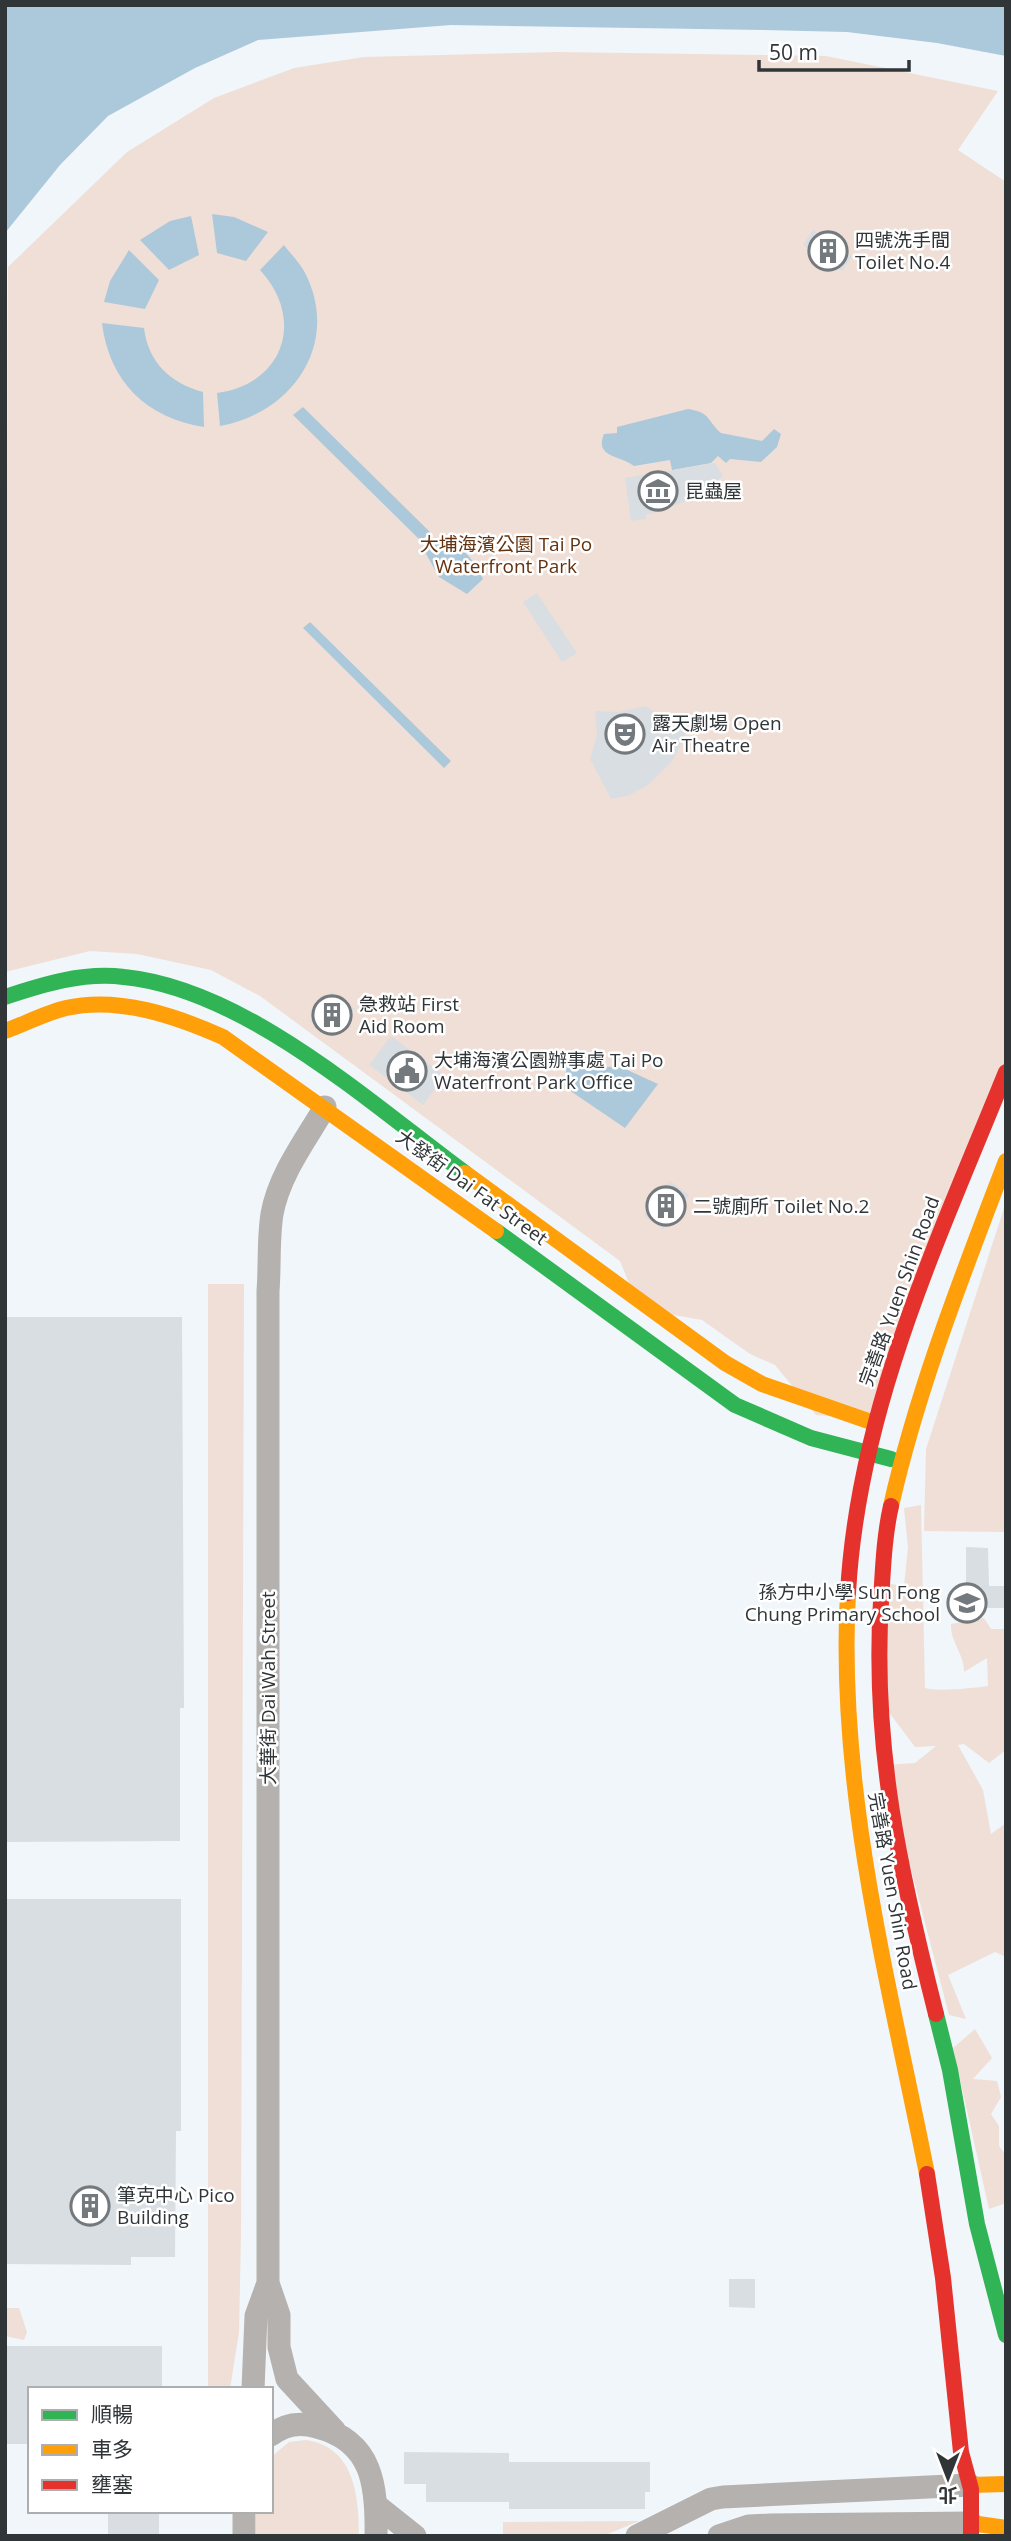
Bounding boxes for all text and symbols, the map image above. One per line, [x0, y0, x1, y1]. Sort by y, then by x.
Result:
scale bar [759, 28, 909, 72]
text: 50 m [769, 38, 818, 66]
place label: 四號洗手間 Toilet No.4 [855, 227, 951, 275]
building icon: 四號洗手間 Toilet No.4 [807, 230, 849, 272]
museum icon: 昆蟲屋 [637, 470, 679, 512]
place label: 昆蟲屋 [685, 478, 742, 504]
park label: 大埔海濱公園 Tai Po Waterfront Park [420, 531, 592, 579]
place label: 露天劇場 Open Air Theatre [652, 710, 782, 758]
theatre icon: 露天劇場 Open Air Theatre [604, 713, 646, 755]
place label: 急救站 First Aid Room [359, 991, 459, 1039]
building icon: 急救站 First Aid Room [311, 994, 353, 1036]
place label: 大埔海濱公園辦事處 Tai Po Waterfront Park Office [434, 1047, 664, 1095]
public building icon: 大埔海濱公園辦事處 Tai Po Waterfront Park Office [386, 1050, 428, 1092]
street label: 大發街 Dai Fat Street [391, 1123, 553, 1251]
building icon: 二號廁所 Toilet No.2 [645, 1185, 687, 1227]
street label: 完善路 Yuen Shin Road [853, 1192, 945, 1390]
place label: 二號廁所 Toilet No.2 [693, 1193, 869, 1219]
place label: 孫方中小學 Sun Fong Chung Primary School [745, 1579, 940, 1627]
school or university icon: 孫方中小學 Sun Fong Chung Primary School [946, 1582, 988, 1624]
street label: 大華街 Dai Wah Street [255, 1591, 281, 1785]
street label: 完善路 Yuen Shin Road [863, 1790, 923, 1992]
place label: 筆克中心 Pico Building [117, 2182, 235, 2230]
building icon: 筆克中心 Pico Building [69, 2185, 111, 2227]
legend [28, 2387, 273, 2513]
text: 順暢 [91, 2400, 133, 2428]
text: 車多 [91, 2435, 133, 2463]
north arrow [913, 2443, 983, 2513]
text: 壅塞 [91, 2470, 133, 2498]
text: 北 [938, 2482, 958, 2508]

